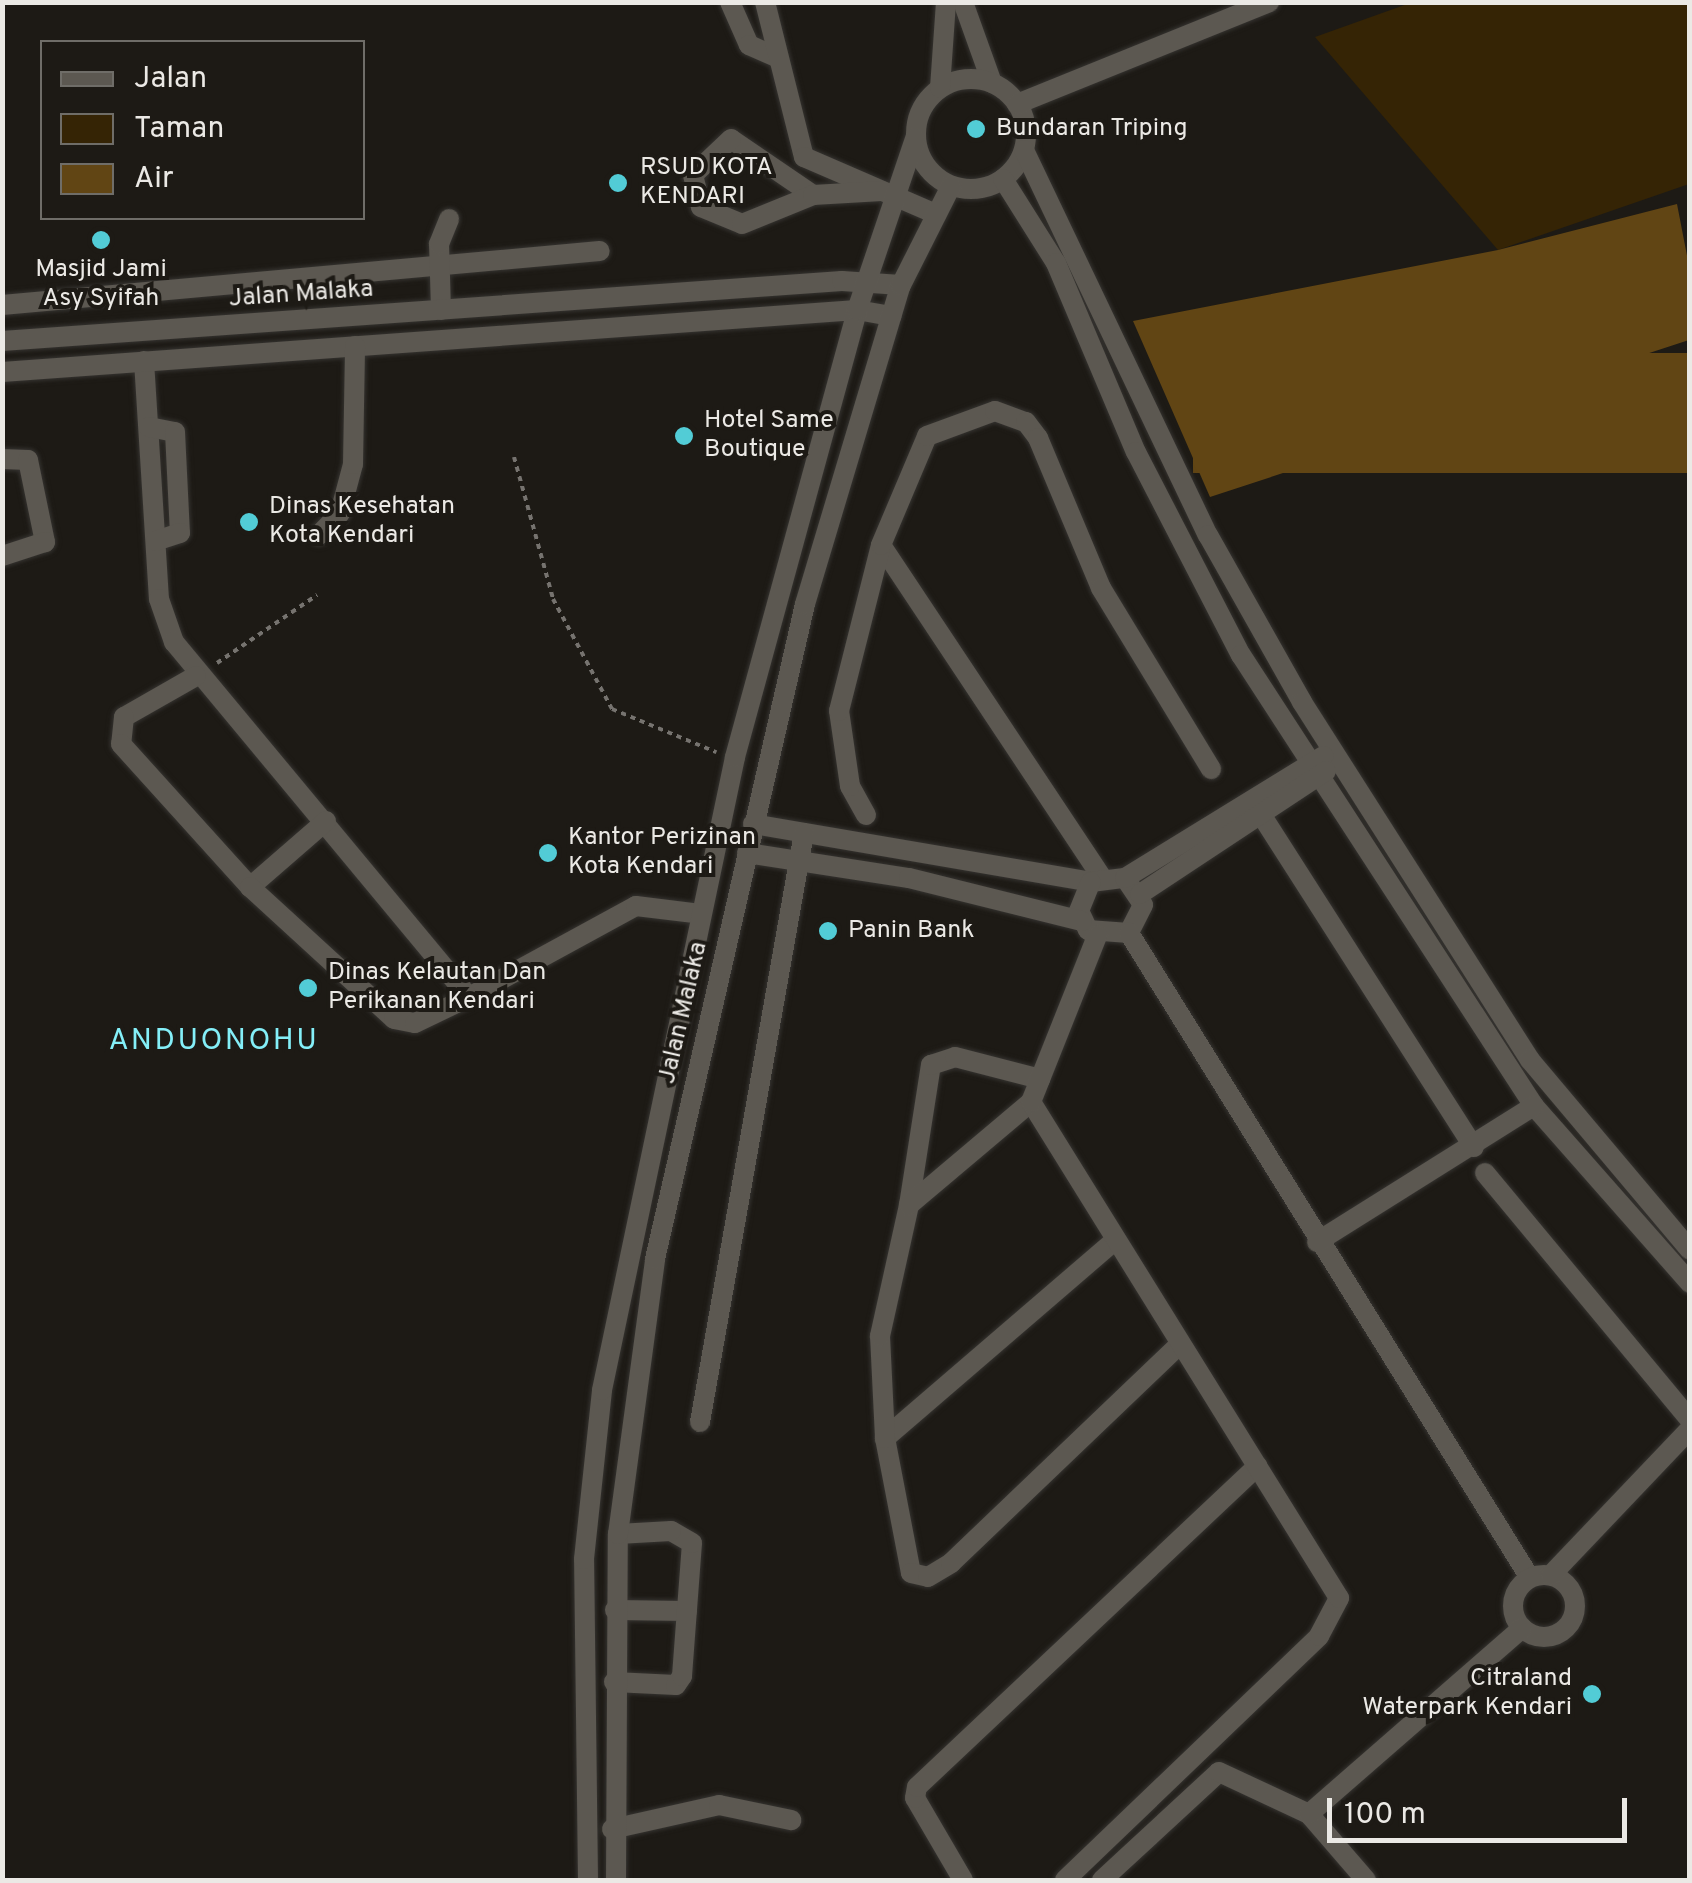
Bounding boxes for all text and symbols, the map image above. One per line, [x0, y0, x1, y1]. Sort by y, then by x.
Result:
legend [40, 40, 365, 220]
text: Jalan [134, 61, 207, 98]
text: Taman [134, 111, 224, 148]
place label: Bundaran Triping [996, 114, 1189, 144]
marker: Bundaran Triping [965, 118, 987, 140]
place label: RSUD KOTA KENDARI [640, 154, 773, 213]
text: Air [134, 161, 174, 198]
marker: RSUD KOTA KENDARI [605, 170, 631, 196]
marker: Masjid Jami Asy Syifah [90, 229, 112, 251]
place label: Masjid Jami Asy Syifah [35, 256, 167, 315]
street label: Jalan Malaka [228, 275, 374, 315]
place label: Hotel Same Boutique [704, 407, 834, 466]
marker: Hotel Same Boutique [673, 425, 695, 447]
place label: Dinas Kesehatan Kota Kendari [269, 493, 455, 552]
marker: Dinas Kesehatan Kota Kendari [238, 511, 260, 533]
place label: Kantor Perizinan Kota Kendari [568, 824, 756, 883]
marker: Kantor Perizinan Kota Kendari [537, 842, 559, 864]
place label: Panin Bank [848, 916, 975, 946]
marker: Panin Bank [817, 920, 839, 942]
street label: Jalan Malaka [653, 939, 715, 1087]
place label: Dinas Kelautan Dan Perikanan Kendari [328, 959, 546, 1018]
marker: Dinas Kelautan Dan Perikanan Kendari [297, 977, 319, 999]
district label: ANDUONOHU [109, 1024, 319, 1060]
place label: Citraland Waterpark Kendari [1362, 1665, 1572, 1724]
marker: Citraland Waterpark Kendari [1581, 1683, 1603, 1705]
scale bar [1332, 1778, 1632, 1840]
text: 100 m [1344, 1797, 1426, 1834]

